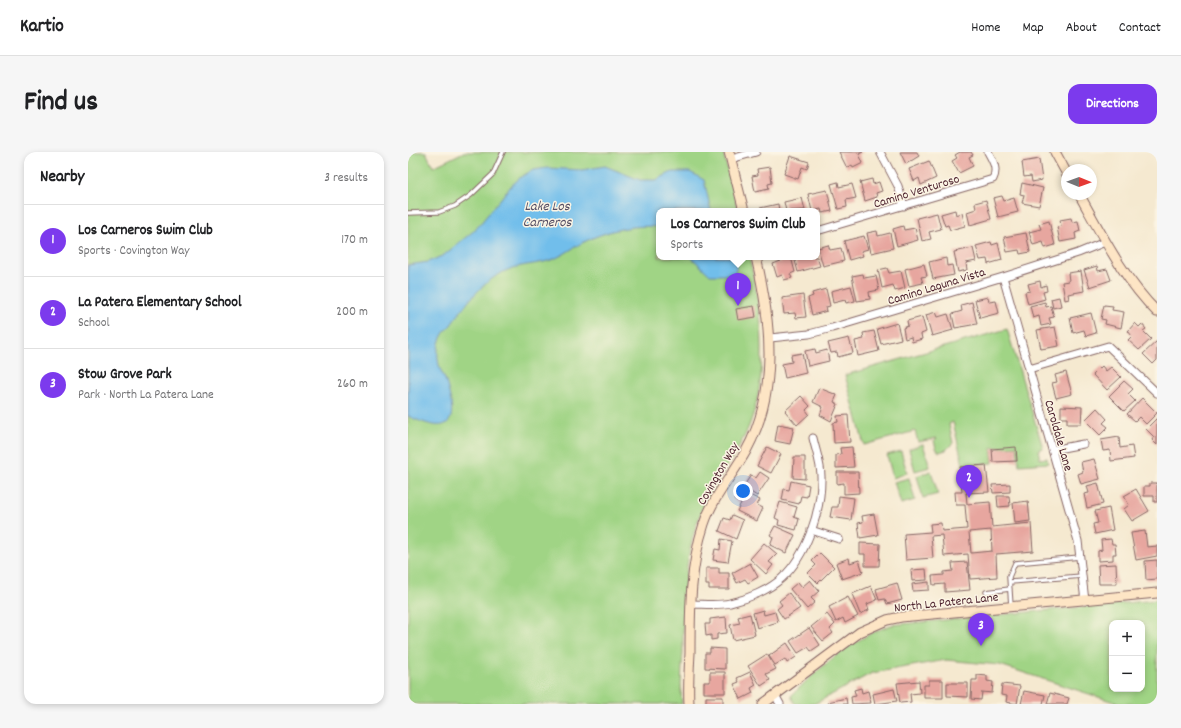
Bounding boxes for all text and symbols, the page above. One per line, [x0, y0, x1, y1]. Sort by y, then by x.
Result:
text: Kartio [20, 14, 64, 41]
text: Home [971, 18, 1000, 38]
text: Map [1022, 18, 1044, 38]
text: About [1066, 18, 1097, 38]
text: Contact [1119, 18, 1161, 38]
text: Find us [24, 84, 98, 124]
button: Directions [1068, 84, 1157, 124]
north arrow [1061, 164, 1097, 200]
text: Nearby [40, 166, 84, 190]
text: 3 results [324, 169, 368, 188]
street label: Camino Venturoso [871, 170, 962, 214]
water label: Lake Los Carneros [523, 197, 572, 233]
popup [656, 208, 820, 260]
text: Los Carneros Swim Club [671, 214, 805, 236]
text: Los Carneros Swim Club [78, 220, 213, 242]
text: 1 [52, 231, 54, 250]
text: 170 m [341, 231, 368, 250]
text: Sports [671, 236, 703, 255]
text: Sports · Covington Way [78, 242, 190, 261]
street label: Camino Laguna Vista [885, 263, 989, 311]
pin: 1 [725, 273, 751, 306]
text: La Patera Elementary School [78, 292, 242, 314]
text: 2 [50, 303, 56, 322]
text: 200 m [336, 303, 368, 322]
text: School [78, 314, 110, 333]
text: Stow Grove Park [78, 364, 172, 386]
text: 3 [50, 375, 56, 394]
text: 260 m [337, 375, 368, 394]
text: Park · North La Patera Lane [78, 386, 214, 405]
street label: Caroldale Lane [1038, 398, 1077, 474]
street label: Covington Way [693, 439, 745, 509]
pin: 2 [956, 465, 982, 498]
your location [733, 481, 753, 501]
street label: North La Patera Lane [893, 589, 1000, 618]
pin: 3 [968, 613, 994, 646]
map controls [1109, 620, 1145, 692]
button: + [1109, 620, 1145, 656]
button: − [1109, 656, 1145, 692]

